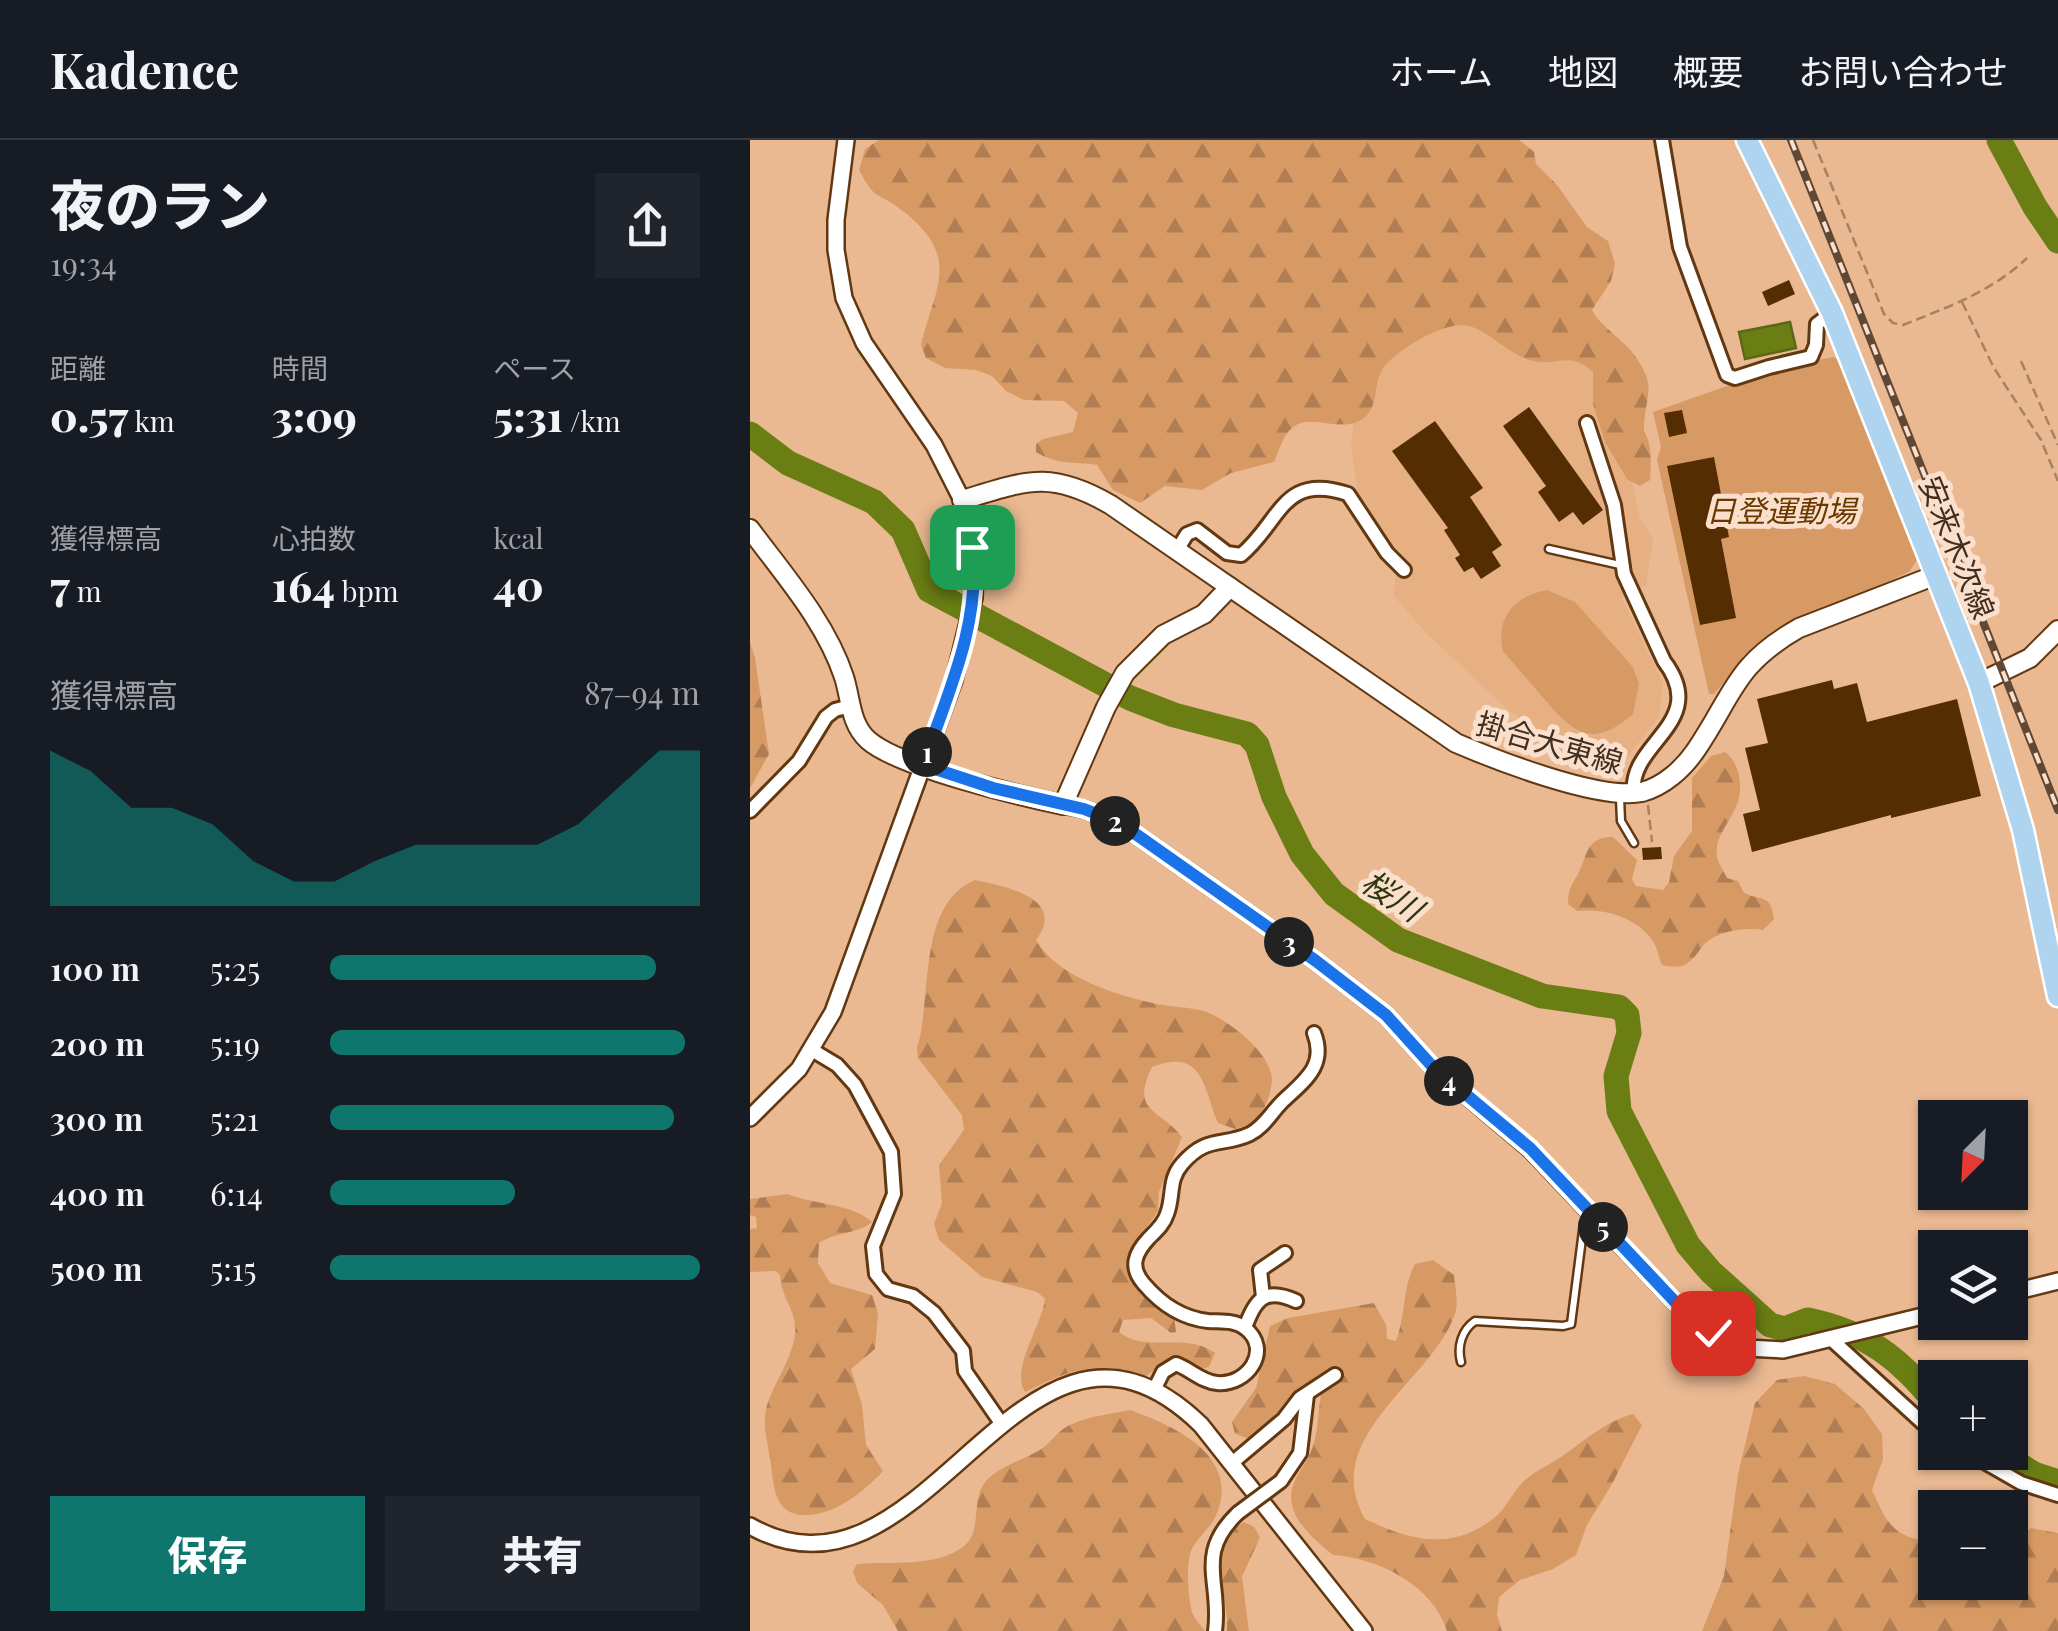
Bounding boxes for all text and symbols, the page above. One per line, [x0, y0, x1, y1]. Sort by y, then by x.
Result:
text: Kadence [50, 37, 239, 101]
text: ホーム [1389, 47, 1493, 94]
text: 地図 [1548, 47, 1618, 94]
text: 概要 [1673, 47, 1743, 94]
text: お問い合わせ [1798, 47, 2008, 94]
text: 夜のラン [50, 166, 270, 240]
button: share [595, 173, 700, 278]
text: 19:34 [50, 241, 117, 284]
text: 距離 [50, 349, 106, 386]
text: 時間 [272, 349, 328, 386]
text: ペース [493, 349, 576, 386]
text: 0.57 [50, 387, 128, 443]
text: 3:09 [272, 387, 357, 443]
text: 5:31 [493, 387, 563, 443]
text: km [128, 402, 175, 439]
text: /km [563, 402, 621, 439]
street label: 安来木次線 [1911, 470, 2005, 624]
park label: 日登運動場 [1706, 490, 1859, 530]
pin [930, 505, 1015, 590]
text: 獲得標高 [50, 519, 162, 556]
text: 心拍数 [272, 519, 356, 556]
text: kcal [493, 519, 544, 556]
icon: arrive [945, 520, 1000, 575]
text: 40 [493, 556, 544, 612]
text: 7 [50, 557, 70, 613]
text: 164 [272, 557, 335, 613]
text: m [70, 572, 102, 609]
text: bpm [335, 572, 399, 609]
text: 87–94 m [584, 670, 700, 713]
text: 獲得標高 [50, 672, 178, 715]
street label: 掛合大東線 [1472, 702, 1628, 782]
pin: 1 [902, 727, 952, 777]
text: 1 [922, 733, 932, 770]
pin: 2 [1090, 796, 1140, 846]
text: 2 [1108, 802, 1122, 839]
water label: 桜川 [1354, 859, 1434, 931]
pin: 3 [1264, 917, 1314, 967]
text: 3 [1282, 923, 1296, 960]
text: 100 m [50, 946, 140, 989]
text: 5:25 [210, 946, 260, 989]
text: 200 m [50, 1021, 144, 1064]
text: 5:19 [210, 1021, 260, 1064]
pin: 4 [1424, 1056, 1474, 1106]
text: 4 [1442, 1062, 1456, 1099]
text: 300 m [50, 1096, 143, 1139]
text: 5:21 [210, 1096, 259, 1139]
north arrow [1918, 1100, 2028, 1210]
map controls [1918, 1100, 2028, 1600]
text: 400 m [50, 1171, 145, 1214]
text: 6:14 [210, 1171, 263, 1214]
pin: 5 [1578, 1202, 1628, 1252]
text: 5 [1597, 1208, 1609, 1245]
button: layers [1918, 1230, 2028, 1340]
text: 500 m [50, 1246, 142, 1289]
text: 5:15 [210, 1246, 257, 1289]
pin [1671, 1291, 1756, 1376]
icon: check [1686, 1306, 1741, 1361]
button: + [1918, 1360, 2028, 1470]
button: − [1918, 1490, 2028, 1600]
button: 保存 [50, 1496, 365, 1611]
button: 共有 [385, 1496, 700, 1611]

